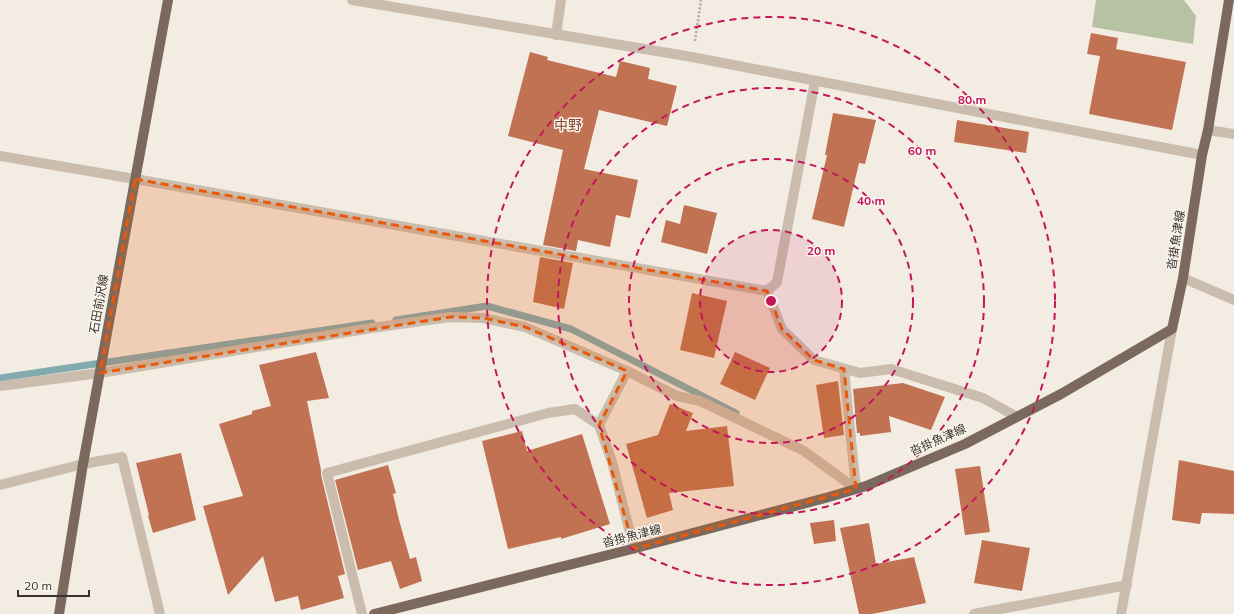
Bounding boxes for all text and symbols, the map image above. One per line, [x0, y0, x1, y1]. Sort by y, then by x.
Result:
text: 80 m [958, 92, 986, 107]
district label: 中野 [554, 116, 582, 134]
text: 60 m [908, 143, 936, 158]
text: 40 m [857, 193, 885, 208]
street label: 沓掛魚津線 [1163, 209, 1188, 271]
text: 20 m [807, 243, 835, 258]
street label: 石田前沢線 [86, 273, 111, 335]
centre of rings [764, 294, 778, 308]
street label: 沓掛魚津線 [907, 420, 968, 459]
street label: 沓掛魚津線 [601, 521, 663, 550]
scale bar [18, 572, 89, 598]
text: 20 m [24, 578, 52, 593]

